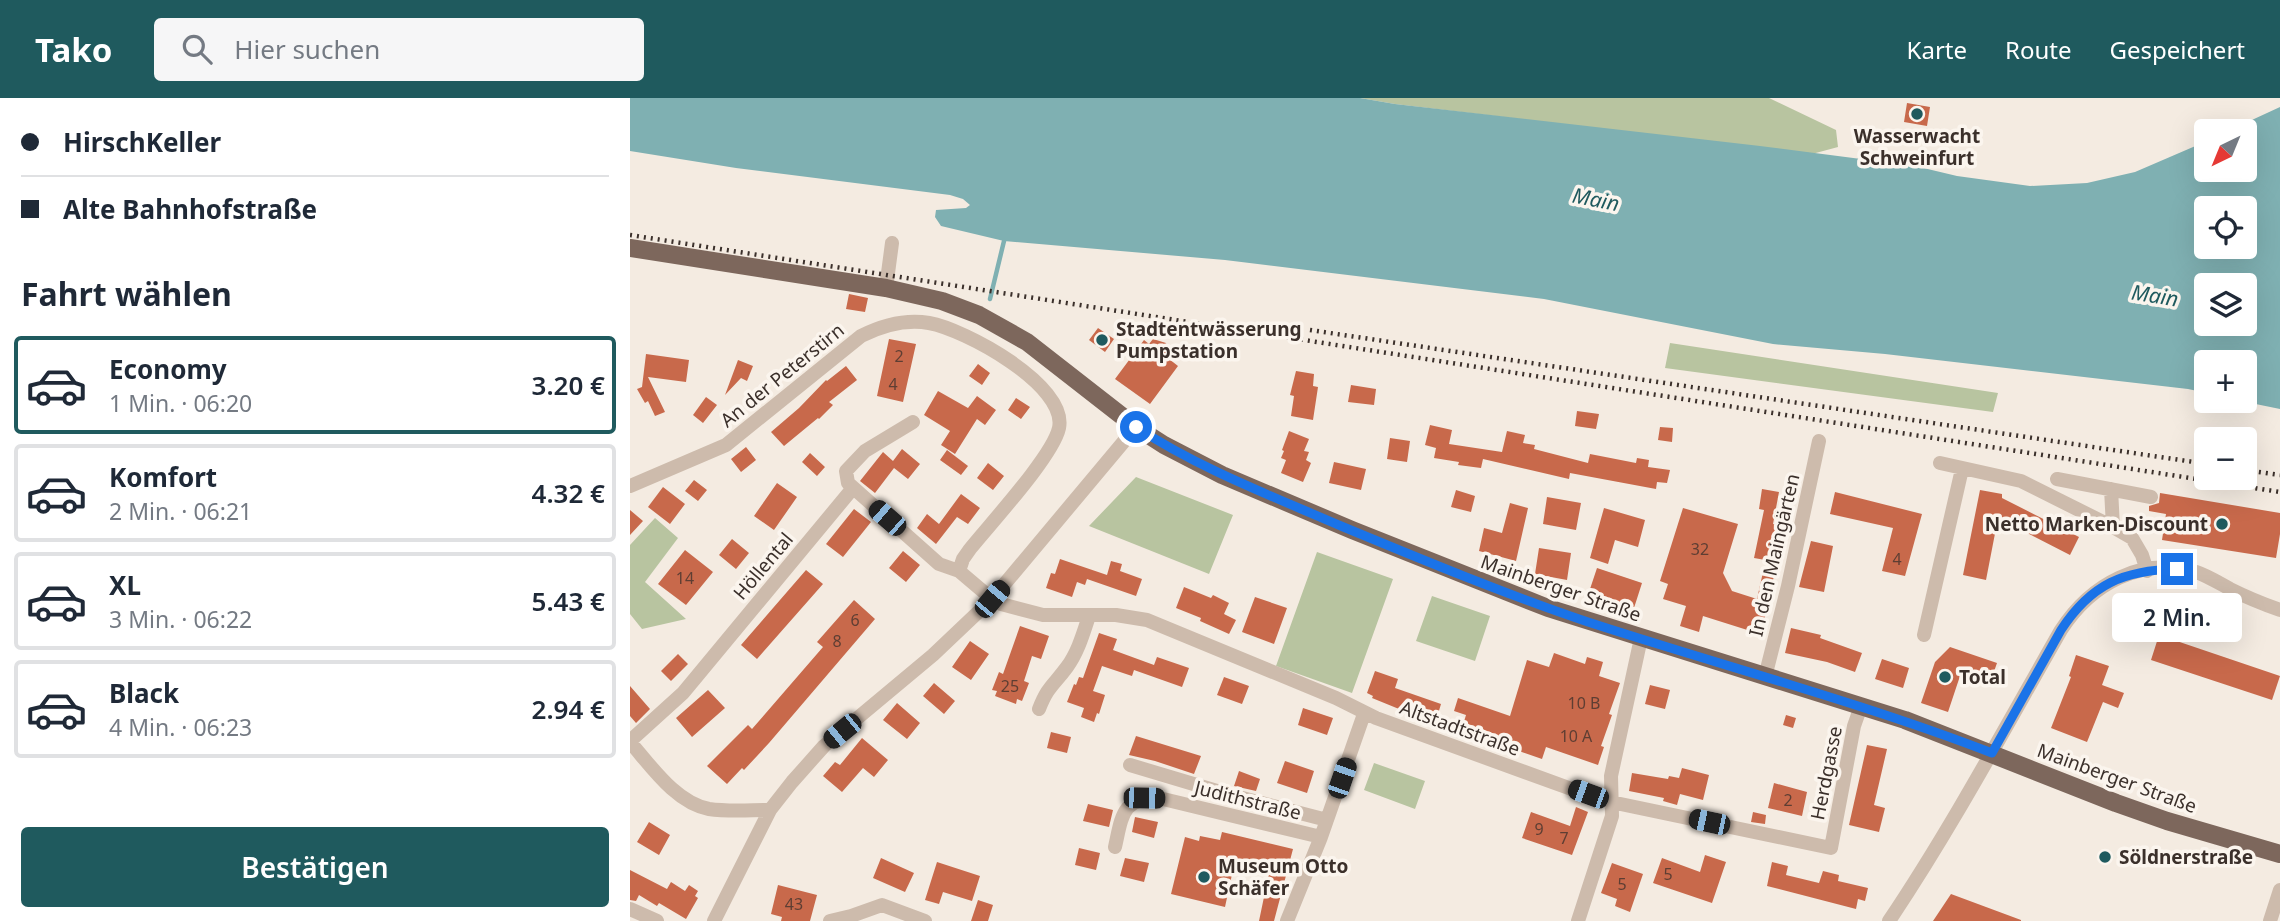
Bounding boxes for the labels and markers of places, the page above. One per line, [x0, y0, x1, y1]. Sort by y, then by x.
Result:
marker: Wasserwacht Schweinfurt [1909, 106, 1925, 122]
place label: Wasserwacht Schweinfurt [1854, 123, 1980, 171]
place label: Stadtentwässerung Pumpstation [1116, 316, 1302, 364]
marker: Stadtentwässerung Pumpstation [1094, 332, 1110, 348]
place label: Netto Marken-Discount [1985, 511, 2208, 537]
marker: Netto Marken-Discount [2214, 516, 2230, 532]
place label: Total [1959, 664, 2006, 690]
marker: Total [1937, 669, 1953, 685]
place label: Söldnerstraße [2119, 844, 2253, 870]
marker: Söldnerstraße [2097, 849, 2113, 865]
place label: Museum Otto Schäfer [1218, 853, 1348, 901]
marker: Museum Otto Schäfer [1196, 869, 1212, 885]

